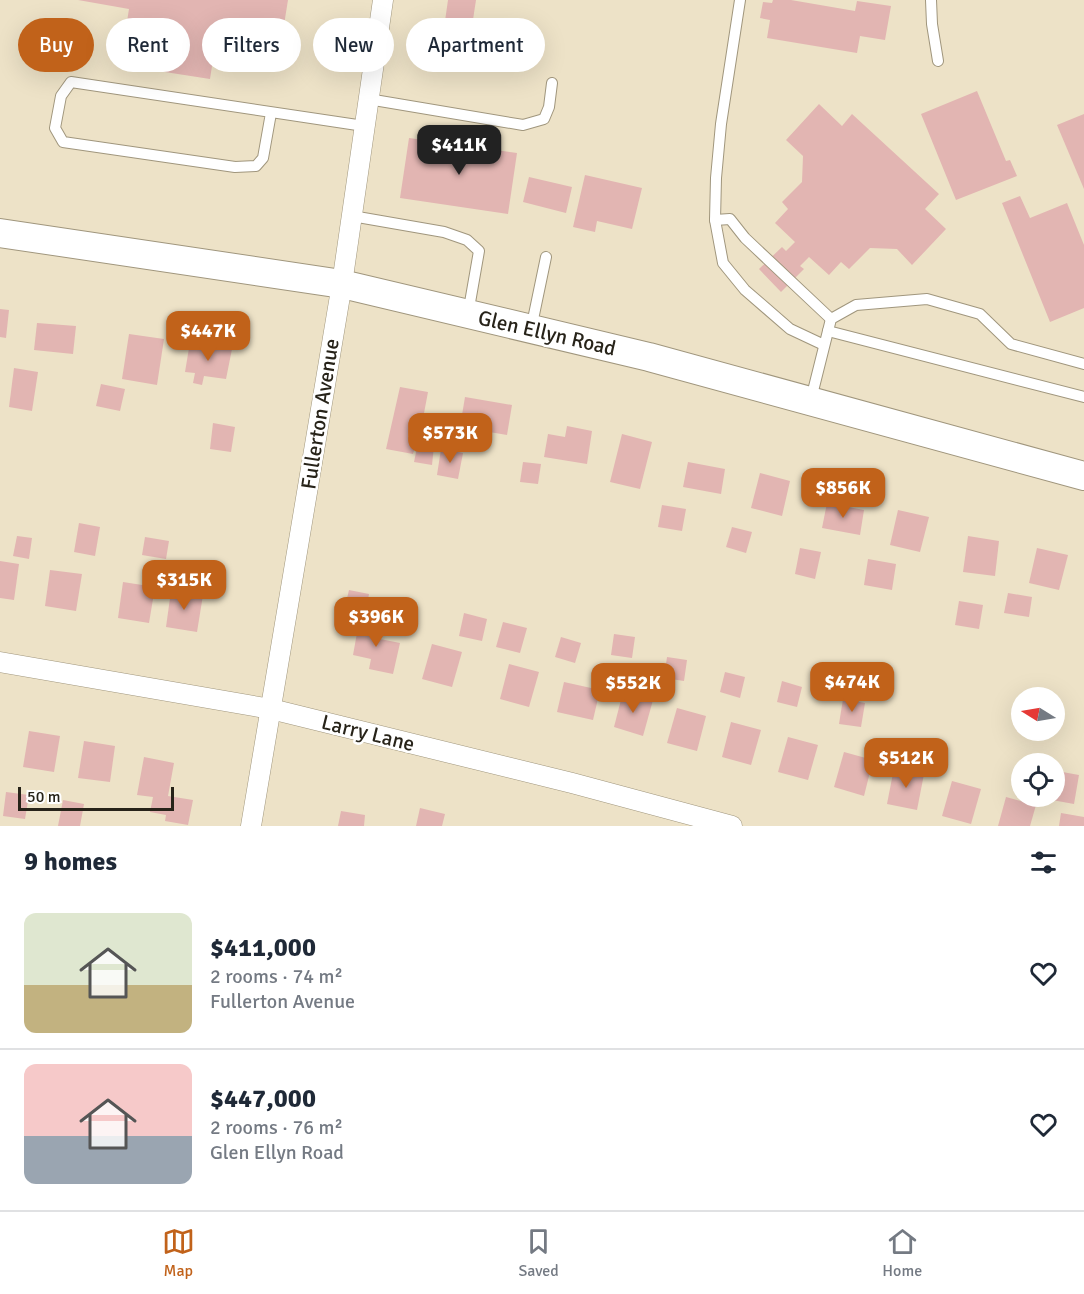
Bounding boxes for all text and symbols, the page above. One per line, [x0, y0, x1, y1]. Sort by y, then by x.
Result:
chip: Buy [18, 18, 94, 72]
chip: Rent [106, 18, 190, 72]
chip: Filters [202, 18, 301, 72]
chip: New [313, 18, 394, 72]
chip: Apartment [406, 18, 545, 72]
pin: $411K [417, 125, 501, 176]
text: $411K [431, 132, 487, 157]
street label: Glen Ellyn Road [476, 305, 618, 361]
pin: $447K [166, 311, 250, 362]
text: $447K [180, 318, 236, 343]
street label: Fullerton Avenue [295, 337, 345, 491]
pin: $573K [408, 413, 492, 464]
text: $573K [422, 420, 478, 445]
pin: $856K [801, 468, 885, 519]
text: $856K [815, 475, 871, 500]
pin: $315K [142, 560, 226, 611]
text: $315K [156, 567, 212, 592]
pin: $396K [334, 597, 418, 648]
text: $396K [348, 604, 404, 629]
pin: $474K [810, 662, 894, 713]
pin: $552K [591, 663, 675, 714]
text: $474K [824, 669, 880, 694]
text: $552K [605, 670, 661, 695]
north arrow [1011, 687, 1065, 741]
map controls [1011, 687, 1065, 807]
street label: Larry Lane [319, 709, 417, 757]
pin: $512K [864, 738, 948, 789]
text: $512K [878, 745, 934, 770]
button: locate [1011, 753, 1065, 807]
scale bar [18, 784, 174, 812]
text: 50 m [27, 787, 61, 807]
text: 9 homes [24, 846, 117, 878]
icon: filters [1027, 846, 1060, 879]
text: $411,000 [210, 932, 316, 964]
icon: home [72, 937, 144, 1009]
icon: heart [1027, 957, 1060, 990]
text: 2 rooms · 74 m² [210, 964, 343, 989]
text: Fullerton Avenue [210, 989, 355, 1014]
text: $447,000 [210, 1083, 316, 1115]
icon: home [72, 1088, 144, 1160]
icon: heart [1027, 1108, 1060, 1141]
text: 2 rooms · 76 m² [210, 1115, 343, 1140]
text: Glen Ellyn Road [210, 1140, 344, 1165]
tab: Map [162, 1225, 195, 1281]
tab: Saved [518, 1225, 559, 1281]
tab: Home [882, 1225, 922, 1281]

